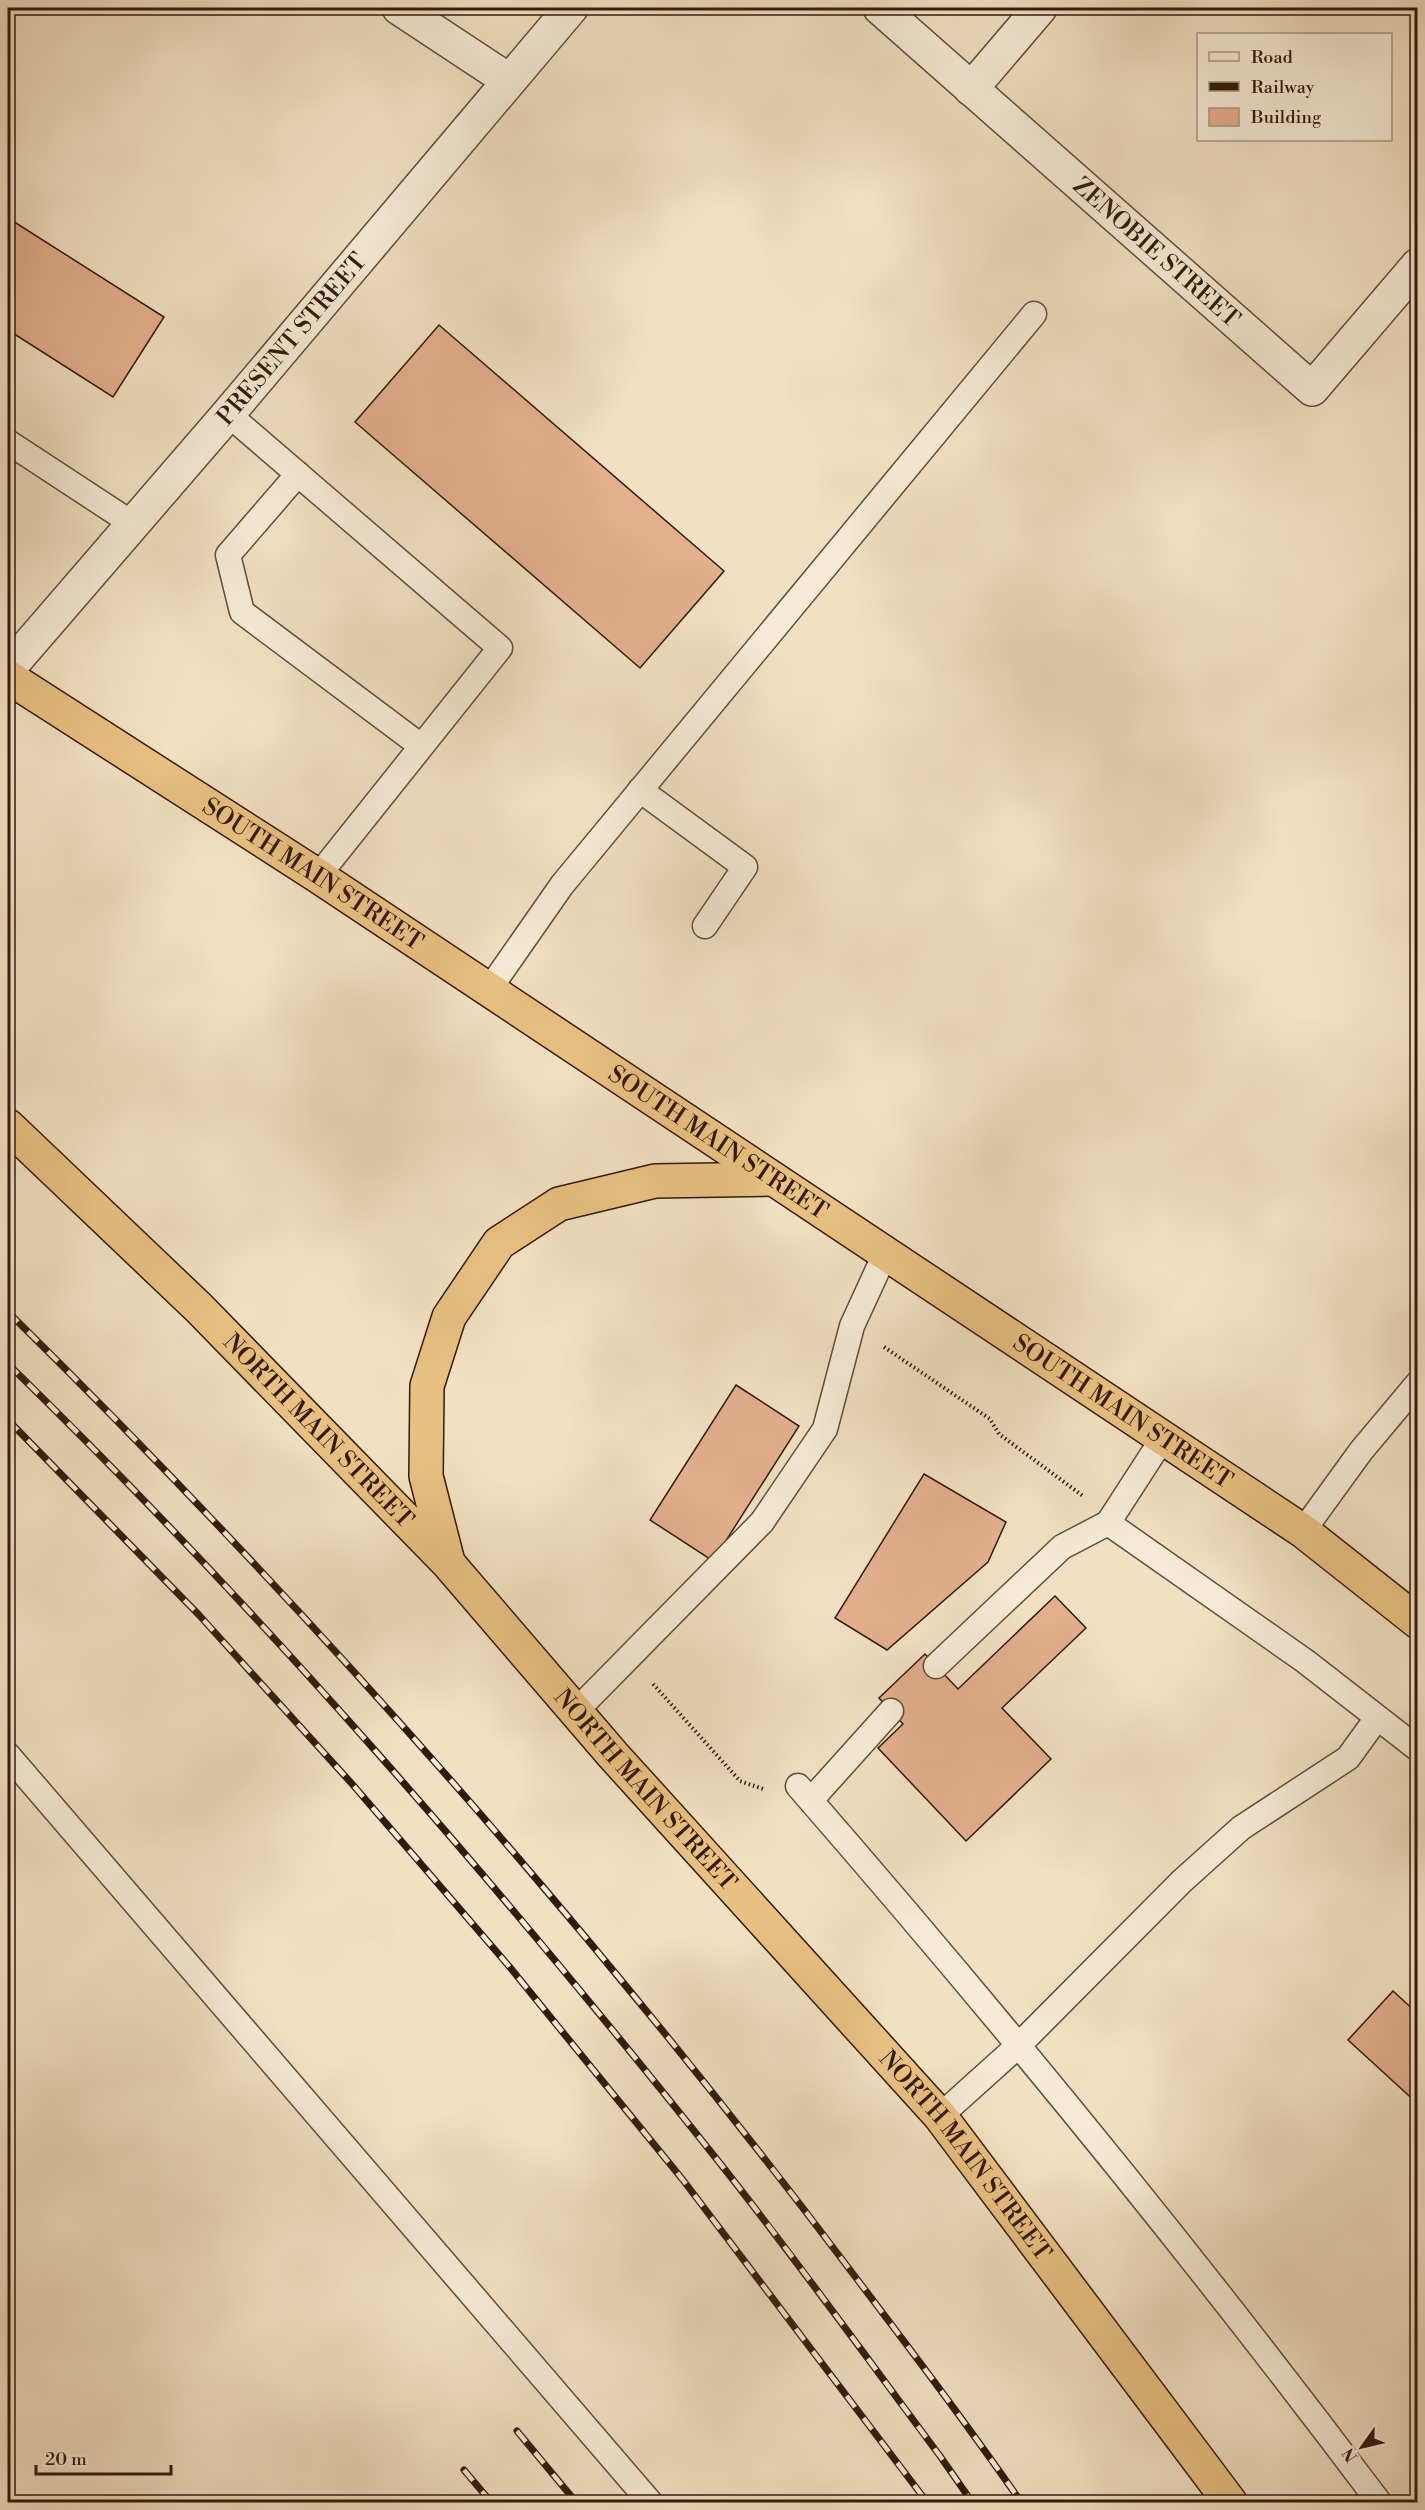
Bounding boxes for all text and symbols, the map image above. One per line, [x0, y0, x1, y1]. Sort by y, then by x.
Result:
legend [1197, 33, 1392, 141]
text: Road [1251, 46, 1294, 69]
text: Railway [1251, 76, 1315, 99]
text: Building [1250, 106, 1322, 129]
street label: ZENOBIE STREET [1066, 171, 1246, 335]
street label: PRESENT STREET [211, 247, 374, 432]
street label: SOUTH MAIN STREET [196, 792, 429, 958]
street label: SOUTH MAIN STREET [602, 1059, 833, 1227]
street label: NORTH MAIN STREET [216, 1328, 420, 1535]
street label: SOUTH MAIN STREET [1007, 1328, 1238, 1496]
street label: NORTH MAIN STREET [547, 1683, 743, 1898]
street label: NORTH MAIN STREET [872, 2045, 1057, 2267]
north arrow [1332, 2417, 1392, 2477]
scale bar [36, 2438, 171, 2476]
text: N [1338, 2444, 1362, 2466]
text: 20 m [45, 2448, 87, 2471]

